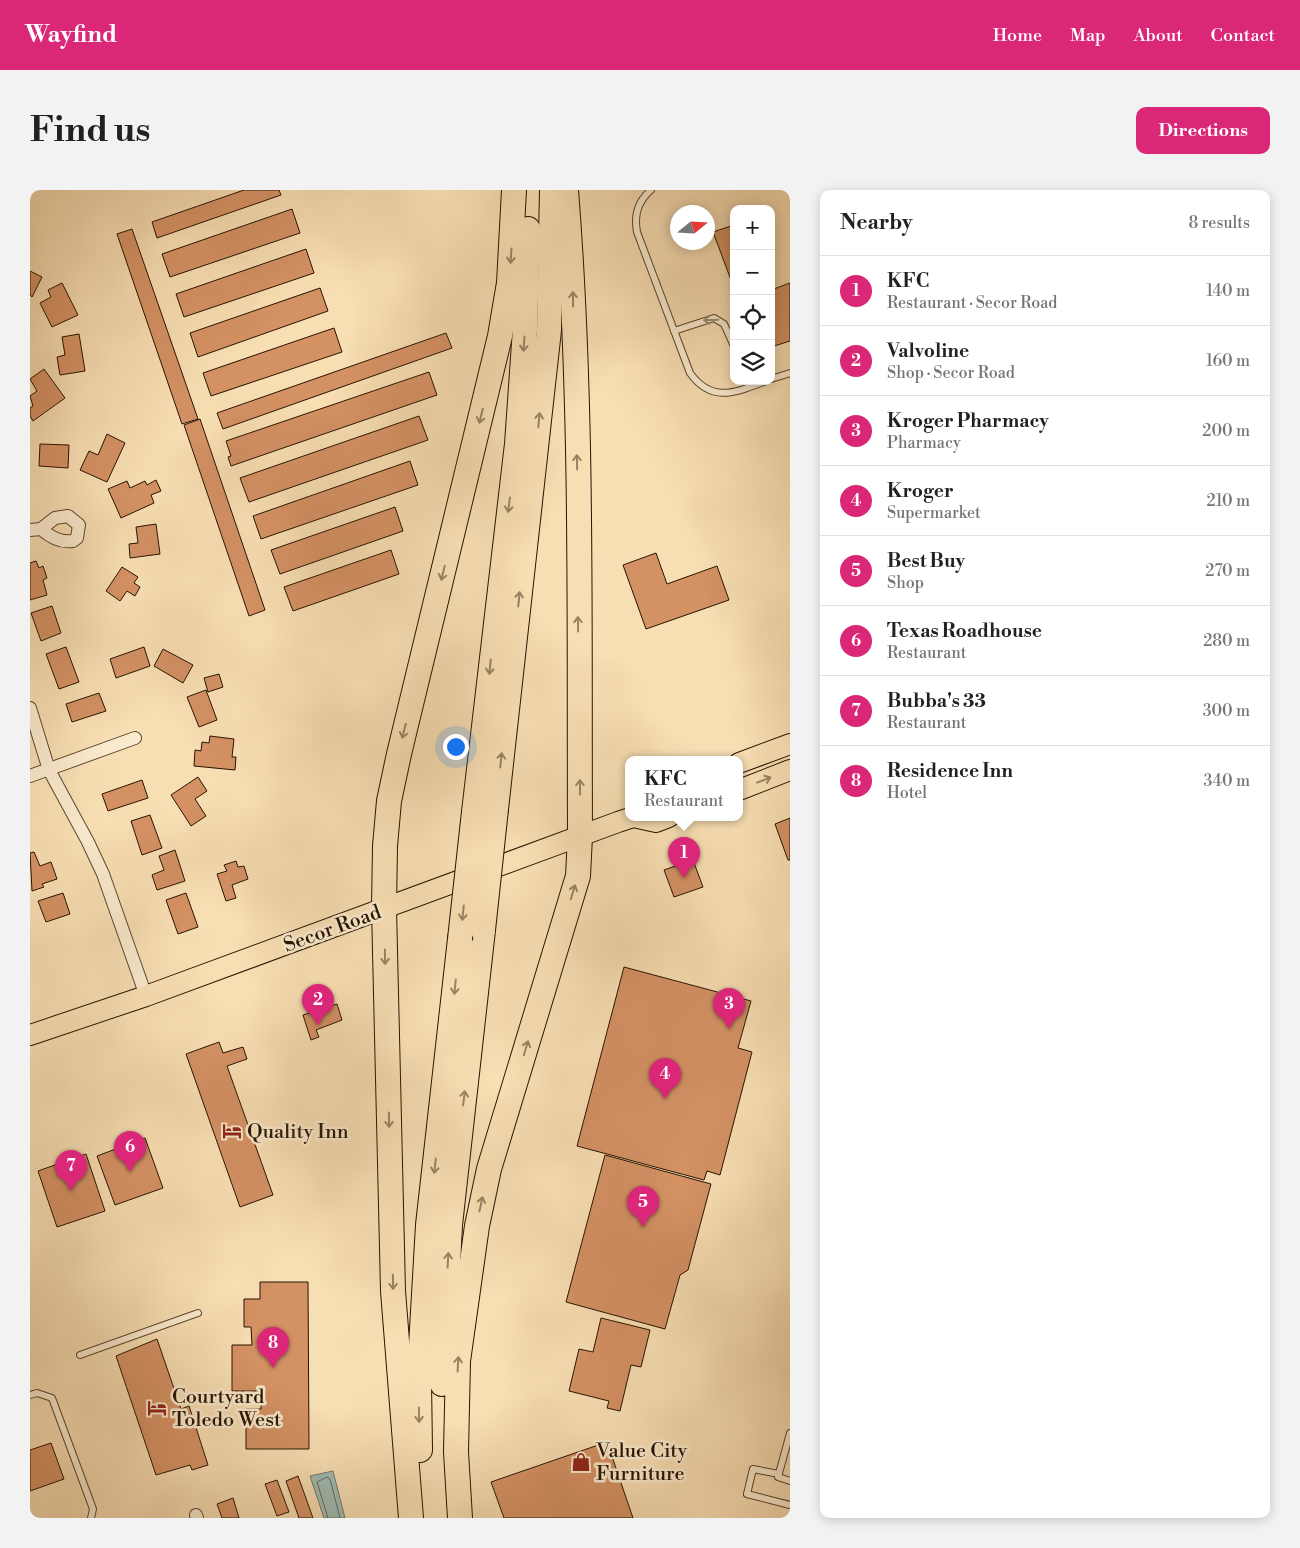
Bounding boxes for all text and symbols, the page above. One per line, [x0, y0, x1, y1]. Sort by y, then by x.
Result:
text: Wayfind [25, 20, 117, 50]
text: Home [993, 24, 1042, 47]
text: Map [1070, 24, 1106, 47]
text: About [1134, 24, 1183, 47]
text: Contact [1211, 24, 1275, 47]
button: Directions [1136, 107, 1270, 154]
text: Find us [30, 109, 150, 152]
north arrow [670, 205, 715, 250]
map controls [730, 205, 775, 385]
button: + [730, 205, 775, 250]
text: Nearby [840, 210, 913, 236]
text: 8 results [1188, 213, 1250, 233]
one-way arrow [506, 248, 515, 264]
button: − [730, 250, 775, 295]
text: KFC [887, 269, 929, 293]
text: 1 [852, 281, 860, 301]
text: 140 m [1206, 281, 1250, 301]
one-way arrow [568, 292, 578, 308]
text: Restaurant · Secor Road [887, 293, 1057, 313]
button: locate [730, 295, 775, 340]
one-way arrow [704, 315, 720, 325]
one-way arrow [519, 335, 529, 351]
text: Valvoline [887, 339, 969, 363]
button: layers [730, 340, 775, 385]
text: 2 [851, 351, 861, 371]
text: 160 m [1206, 351, 1250, 371]
text: Shop · Secor Road [887, 363, 1015, 383]
one-way arrow [476, 407, 485, 423]
text: Kroger Pharmacy [887, 409, 1049, 433]
one-way arrow [534, 412, 544, 428]
text: 3 [851, 421, 861, 441]
text: 200 m [1202, 421, 1250, 441]
text: Pharmacy [887, 433, 961, 453]
one-way arrow [572, 454, 582, 470]
text: Kroger [887, 479, 954, 503]
text: 4 [851, 491, 861, 511]
text: 210 m [1206, 491, 1250, 511]
one-way arrow [504, 497, 514, 513]
text: Supermarket [887, 503, 981, 523]
text: Best Buy [887, 549, 965, 573]
text: 5 [851, 561, 861, 581]
text: 270 m [1205, 561, 1250, 581]
one-way arrow [438, 565, 447, 581]
text: Shop [887, 573, 924, 593]
one-way arrow [515, 591, 524, 607]
one-way arrow [573, 617, 583, 633]
text: Texas Roadhouse [887, 619, 1042, 643]
text: 6 [851, 631, 861, 651]
text: 280 m [1203, 631, 1250, 651]
text: Restaurant [887, 643, 966, 663]
one-way arrow [485, 659, 495, 675]
text: Bubba's 33 [887, 689, 986, 713]
text: 7 [851, 701, 861, 721]
text: 300 m [1203, 701, 1250, 721]
text: Restaurant [887, 713, 966, 733]
one-way arrow [399, 723, 408, 739]
your location [443, 734, 469, 760]
one-way arrow [496, 753, 506, 769]
popup [625, 756, 743, 821]
text: Residence Inn [887, 759, 1013, 783]
text: KFC [644, 767, 687, 791]
text: 8 [851, 771, 861, 791]
text: 340 m [1203, 771, 1250, 791]
one-way arrow [756, 775, 772, 784]
one-way arrow [575, 779, 585, 796]
text: Hotel [887, 783, 927, 803]
text: Restaurant [644, 791, 724, 811]
pin: 1 [668, 837, 700, 878]
one-way arrow [569, 884, 579, 900]
street label: Secor Road [280, 900, 385, 959]
one-way arrow [458, 905, 468, 921]
one-way arrow [380, 948, 390, 965]
one-way arrow [450, 979, 460, 995]
pin: 2 [302, 984, 334, 1025]
pin: 3 [713, 988, 745, 1029]
one-way arrow [522, 1040, 531, 1056]
pin: 4 [649, 1058, 681, 1099]
one-way arrow [459, 1090, 469, 1106]
one-way arrow [384, 1111, 394, 1127]
hotel icon: Quality Inn [221, 1120, 243, 1142]
place label: Quality Inn [247, 1120, 349, 1145]
pin: 6 [114, 1131, 146, 1172]
pin: 7 [55, 1150, 87, 1191]
one-way arrow [430, 1158, 440, 1174]
pin: 5 [627, 1186, 659, 1227]
one-way arrow [477, 1196, 487, 1212]
one-way arrow [443, 1252, 452, 1268]
one-way arrow [388, 1274, 397, 1290]
pin: 8 [257, 1327, 289, 1368]
one-way arrow [453, 1357, 462, 1373]
place label: Courtyard Toledo West [172, 1385, 281, 1433]
hotel icon: Courtyard Toledo West [146, 1397, 168, 1419]
one-way arrow [415, 1407, 424, 1423]
place label: Value City Furniture [595, 1439, 687, 1487]
shop icon: Value City Furniture [570, 1451, 592, 1473]

